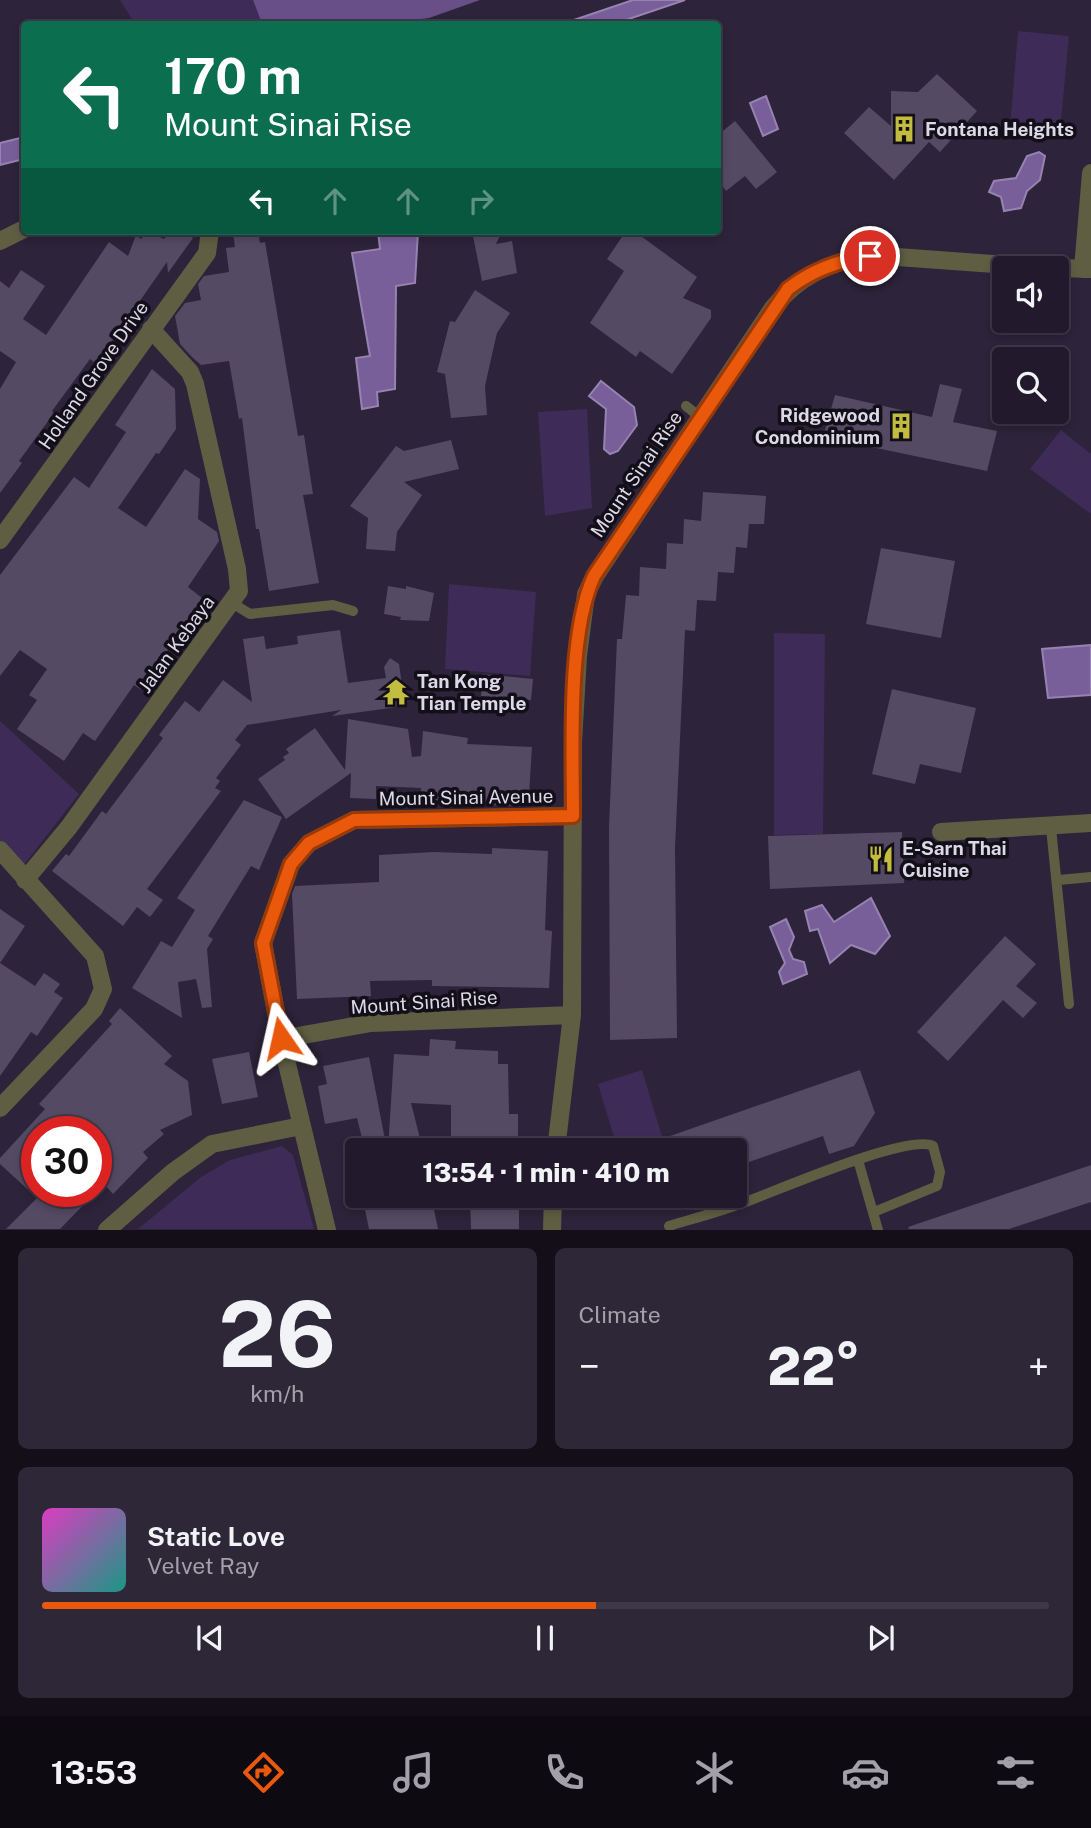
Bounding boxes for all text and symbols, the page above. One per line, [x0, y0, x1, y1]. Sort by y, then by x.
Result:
text: 170 m [164, 47, 302, 105]
icon: left [49, 49, 140, 140]
text: Mount Sinai Rise [164, 106, 412, 143]
building icon: Fontana Heights [889, 114, 919, 144]
place label: Fontana Heights [925, 118, 1074, 140]
icon: left [243, 182, 281, 220]
icon: ahead [316, 182, 354, 220]
icon: ahead [389, 182, 427, 220]
icon: right [462, 182, 500, 220]
pin [840, 226, 900, 286]
icon: arrive [851, 237, 889, 275]
map controls [992, 256, 1069, 424]
button: sound [992, 256, 1069, 333]
street label: Holland Grove Drive [34, 297, 152, 453]
button: search [992, 347, 1069, 424]
place label: Ridgewood Condominium [755, 404, 880, 448]
street label: Mount Sinai Rise [586, 407, 686, 541]
building icon: Ridgewood Condominium [886, 411, 916, 441]
street label: Jalan Kebaya [133, 591, 219, 697]
place label: Tan Kong Tian Temple [417, 670, 527, 714]
temple icon: Tan Kong Tian Temple [381, 677, 411, 707]
street label: Mount Sinai Avenue [378, 784, 554, 810]
place label: E-Sarn Thai Cuisine [902, 837, 1007, 881]
restaurant icon: E-Sarn Thai Cuisine [866, 844, 896, 874]
street label: Mount Sinai Rise [350, 986, 498, 1018]
position arrow [244, 1001, 318, 1075]
speed limit sign: 30 [21, 1116, 112, 1207]
text: 13:54 · 1 min · 410 m [422, 1157, 670, 1188]
text: 26 [218, 1281, 336, 1387]
text: Climate [579, 1301, 661, 1328]
text: 22° [767, 1336, 860, 1397]
text: − [579, 1344, 600, 1389]
text: + [1028, 1344, 1049, 1389]
text: km/h [250, 1380, 304, 1407]
text: Static Love [147, 1521, 285, 1552]
text: Velvet Ray [147, 1552, 259, 1579]
icon: previous [191, 1619, 229, 1657]
icon: pause [526, 1619, 564, 1657]
icon: next [862, 1619, 900, 1657]
icon: directions [239, 1748, 288, 1797]
icon: music [389, 1748, 438, 1797]
icon: phone [540, 1748, 589, 1797]
icon: climate [690, 1748, 739, 1797]
icon: car [841, 1748, 890, 1797]
icon: filters [991, 1748, 1040, 1797]
text: 13:53 [51, 1754, 137, 1791]

